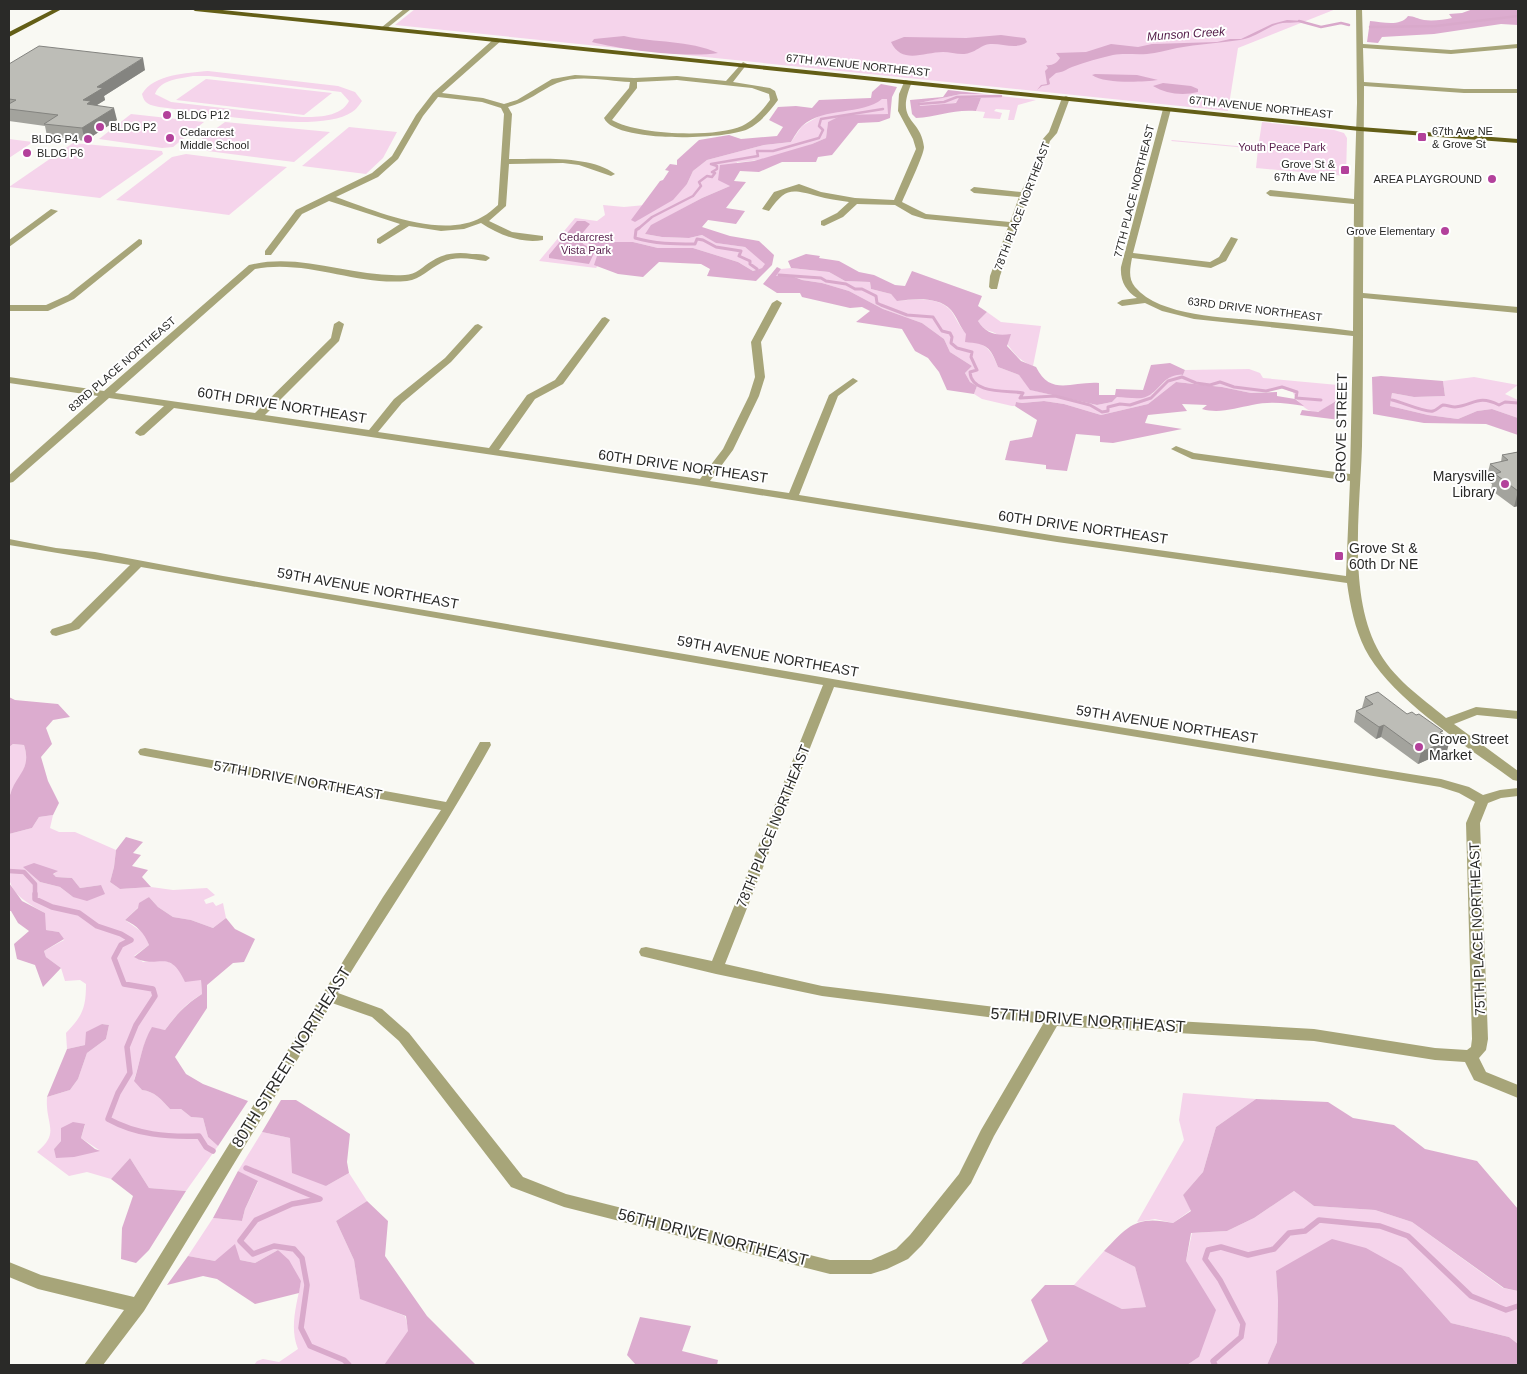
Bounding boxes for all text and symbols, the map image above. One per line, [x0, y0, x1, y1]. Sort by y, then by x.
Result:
water label: Munson Creek [1147, 24, 1226, 44]
street label: 67TH AVENUE NORTHEAST [786, 51, 931, 79]
street label: 67TH AVENUE NORTHEAST [1189, 93, 1334, 121]
marker: BLDG P12 [161, 109, 173, 121]
place label: BLDG P12 [177, 109, 230, 121]
marker: BLDG P2 [94, 121, 106, 133]
place label: BLDG P2 [110, 121, 156, 133]
street label: 77TH PLACE NORTHEAST [1112, 123, 1156, 259]
place label: 67th Ave NE & Grove St [1432, 125, 1493, 150]
place label: Cedarcrest Middle School [180, 126, 249, 151]
marker: 67th Ave NE & Grove St [1416, 131, 1428, 143]
marker: Cedarcrest Middle School [164, 132, 176, 144]
place label: BLDG P4 [32, 133, 78, 145]
marker: BLDG P4 [82, 133, 94, 145]
street label: 78TH PLACE NORTHEAST [992, 140, 1052, 272]
park label: Youth Peace Park [1238, 141, 1326, 153]
marker: BLDG P6 [21, 147, 33, 159]
place label: BLDG P6 [37, 147, 83, 159]
place label: Grove St & 67th Ave NE [1274, 158, 1336, 183]
marker: Grove St & 67th Ave NE [1339, 164, 1351, 176]
place label: AREA PLAYGROUND [1373, 173, 1482, 185]
marker: AREA PLAYGROUND [1486, 173, 1498, 185]
place label: Grove Elementary [1346, 225, 1435, 237]
marker: Grove Elementary [1439, 225, 1451, 237]
park label: Cedarcrest Vista Park [559, 231, 613, 256]
street label: 63RD DRIVE NORTHEAST [1187, 295, 1323, 323]
street label: 83RD PLACE NORTHEAST [66, 314, 178, 414]
street label: GROVE STREET [1332, 373, 1350, 483]
street label: 60TH DRIVE NORTHEAST [196, 384, 368, 426]
street label: 60TH DRIVE NORTHEAST [597, 446, 769, 486]
place label: Marysville Library [1433, 468, 1495, 500]
marker: Marysville Library [1499, 478, 1511, 490]
street label: 60TH DRIVE NORTHEAST [997, 507, 1169, 547]
place label: Grove St & 60th Dr NE [1349, 540, 1418, 572]
marker: Grove St & 60th Dr NE [1333, 550, 1345, 562]
street label: 59TH AVENUE NORTHEAST [276, 564, 460, 612]
street label: 59TH AVENUE NORTHEAST [676, 632, 860, 680]
street label: 59TH AVENUE NORTHEAST [1075, 702, 1259, 746]
place label: Grove Street Market [1429, 731, 1508, 763]
marker: Grove Street Market [1413, 741, 1425, 753]
street label: 78TH PLACE NORTHEAST [733, 742, 813, 910]
street label: 57TH DRIVE NORTHEAST [212, 757, 384, 803]
street label: 75TH PLACE NORTHEAST [1466, 841, 1488, 1016]
street label: 80TH STREET NORTHEAST [228, 964, 354, 1150]
street label: 57TH DRIVE NORTHEAST [990, 1005, 1186, 1035]
street label: 56TH DRIVE NORTHEAST [616, 1205, 810, 1269]

